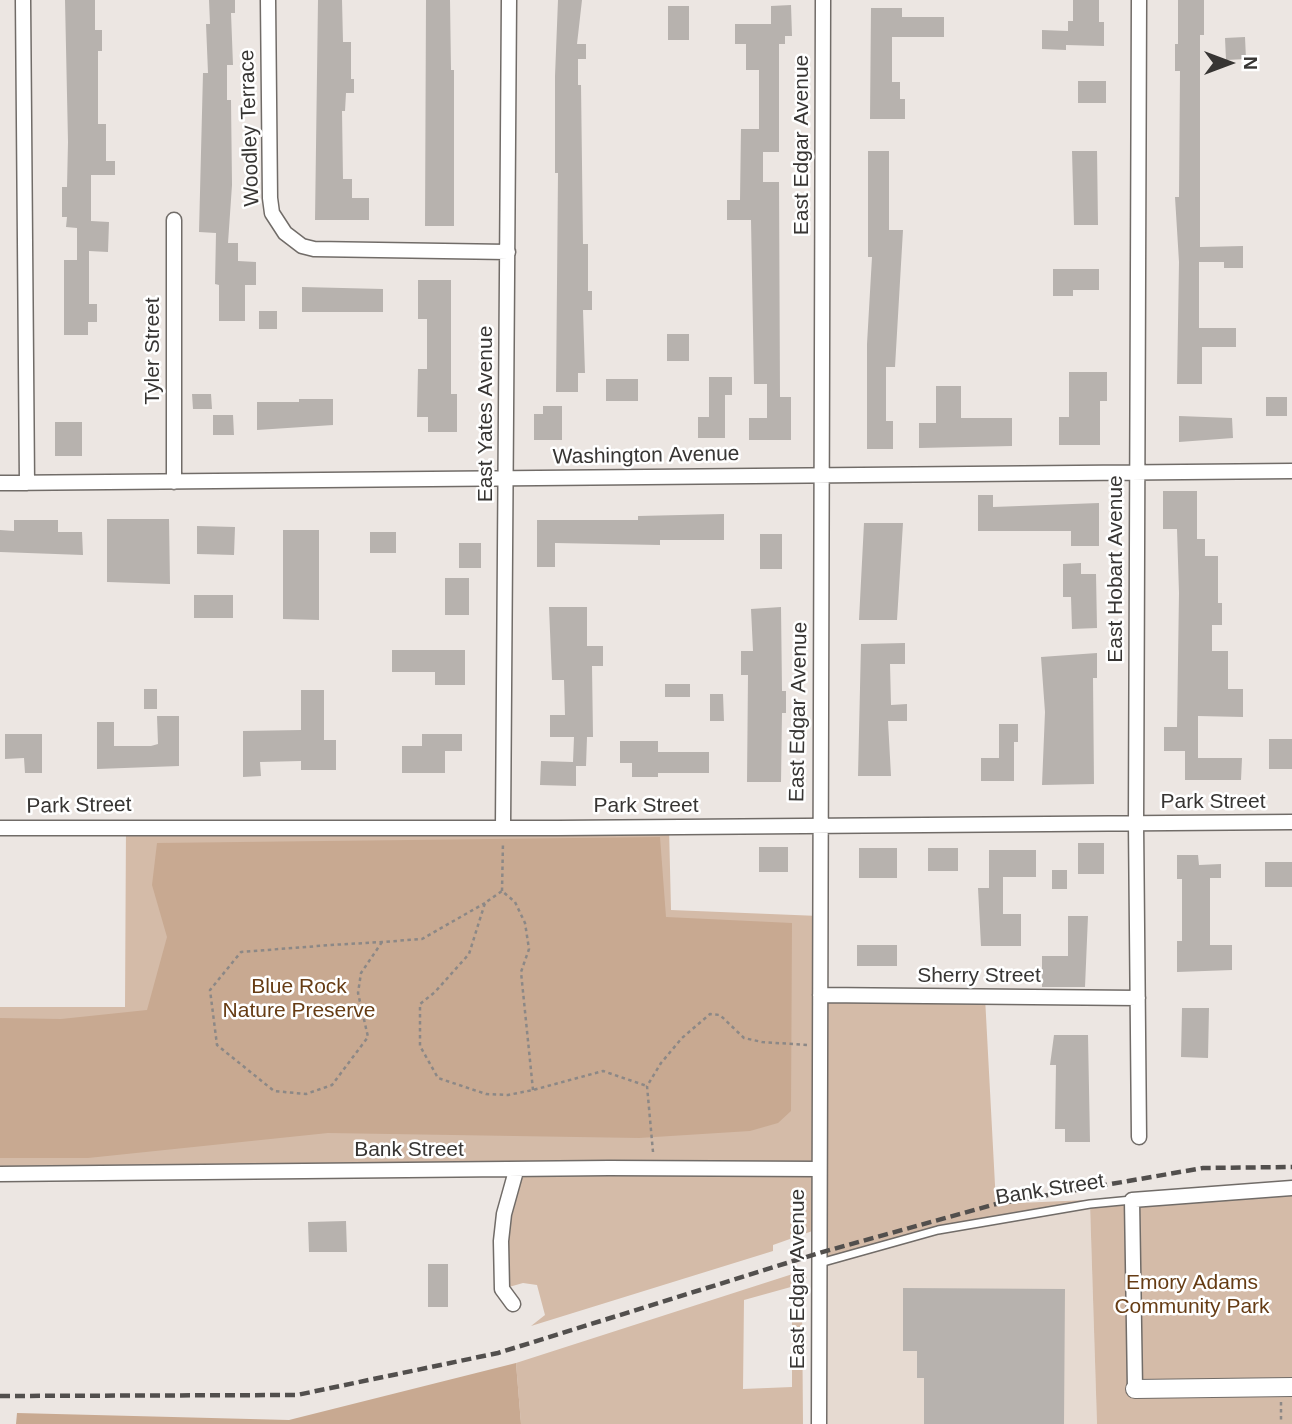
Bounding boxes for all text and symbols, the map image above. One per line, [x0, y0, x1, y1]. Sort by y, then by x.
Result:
north arrow [1194, 28, 1264, 98]
street label: Woodley Terrace [235, 49, 265, 207]
street label: East Edgar Avenue [789, 55, 815, 235]
text: N [1240, 56, 1261, 70]
street label: Tyler Street [140, 297, 166, 405]
street label: East Yates Avenue [473, 326, 499, 502]
street label: Washington Avenue [552, 442, 740, 470]
street label: East Hobart Avenue [1103, 475, 1129, 663]
street label: East Edgar Avenue [785, 622, 813, 802]
street label: Park Street [1160, 789, 1266, 815]
street label: Park Street [26, 792, 132, 820]
street label: Park Street [593, 793, 699, 819]
street label: Sherry Street [917, 963, 1041, 989]
park label: Blue Rock Nature Preserve [223, 974, 375, 1024]
street label: Bank Street [354, 1137, 464, 1163]
street label: Bank Street [994, 1169, 1106, 1211]
street label: East Edgar Avenue [785, 1189, 811, 1369]
park label: Emory Adams Community Park [1114, 1270, 1270, 1320]

